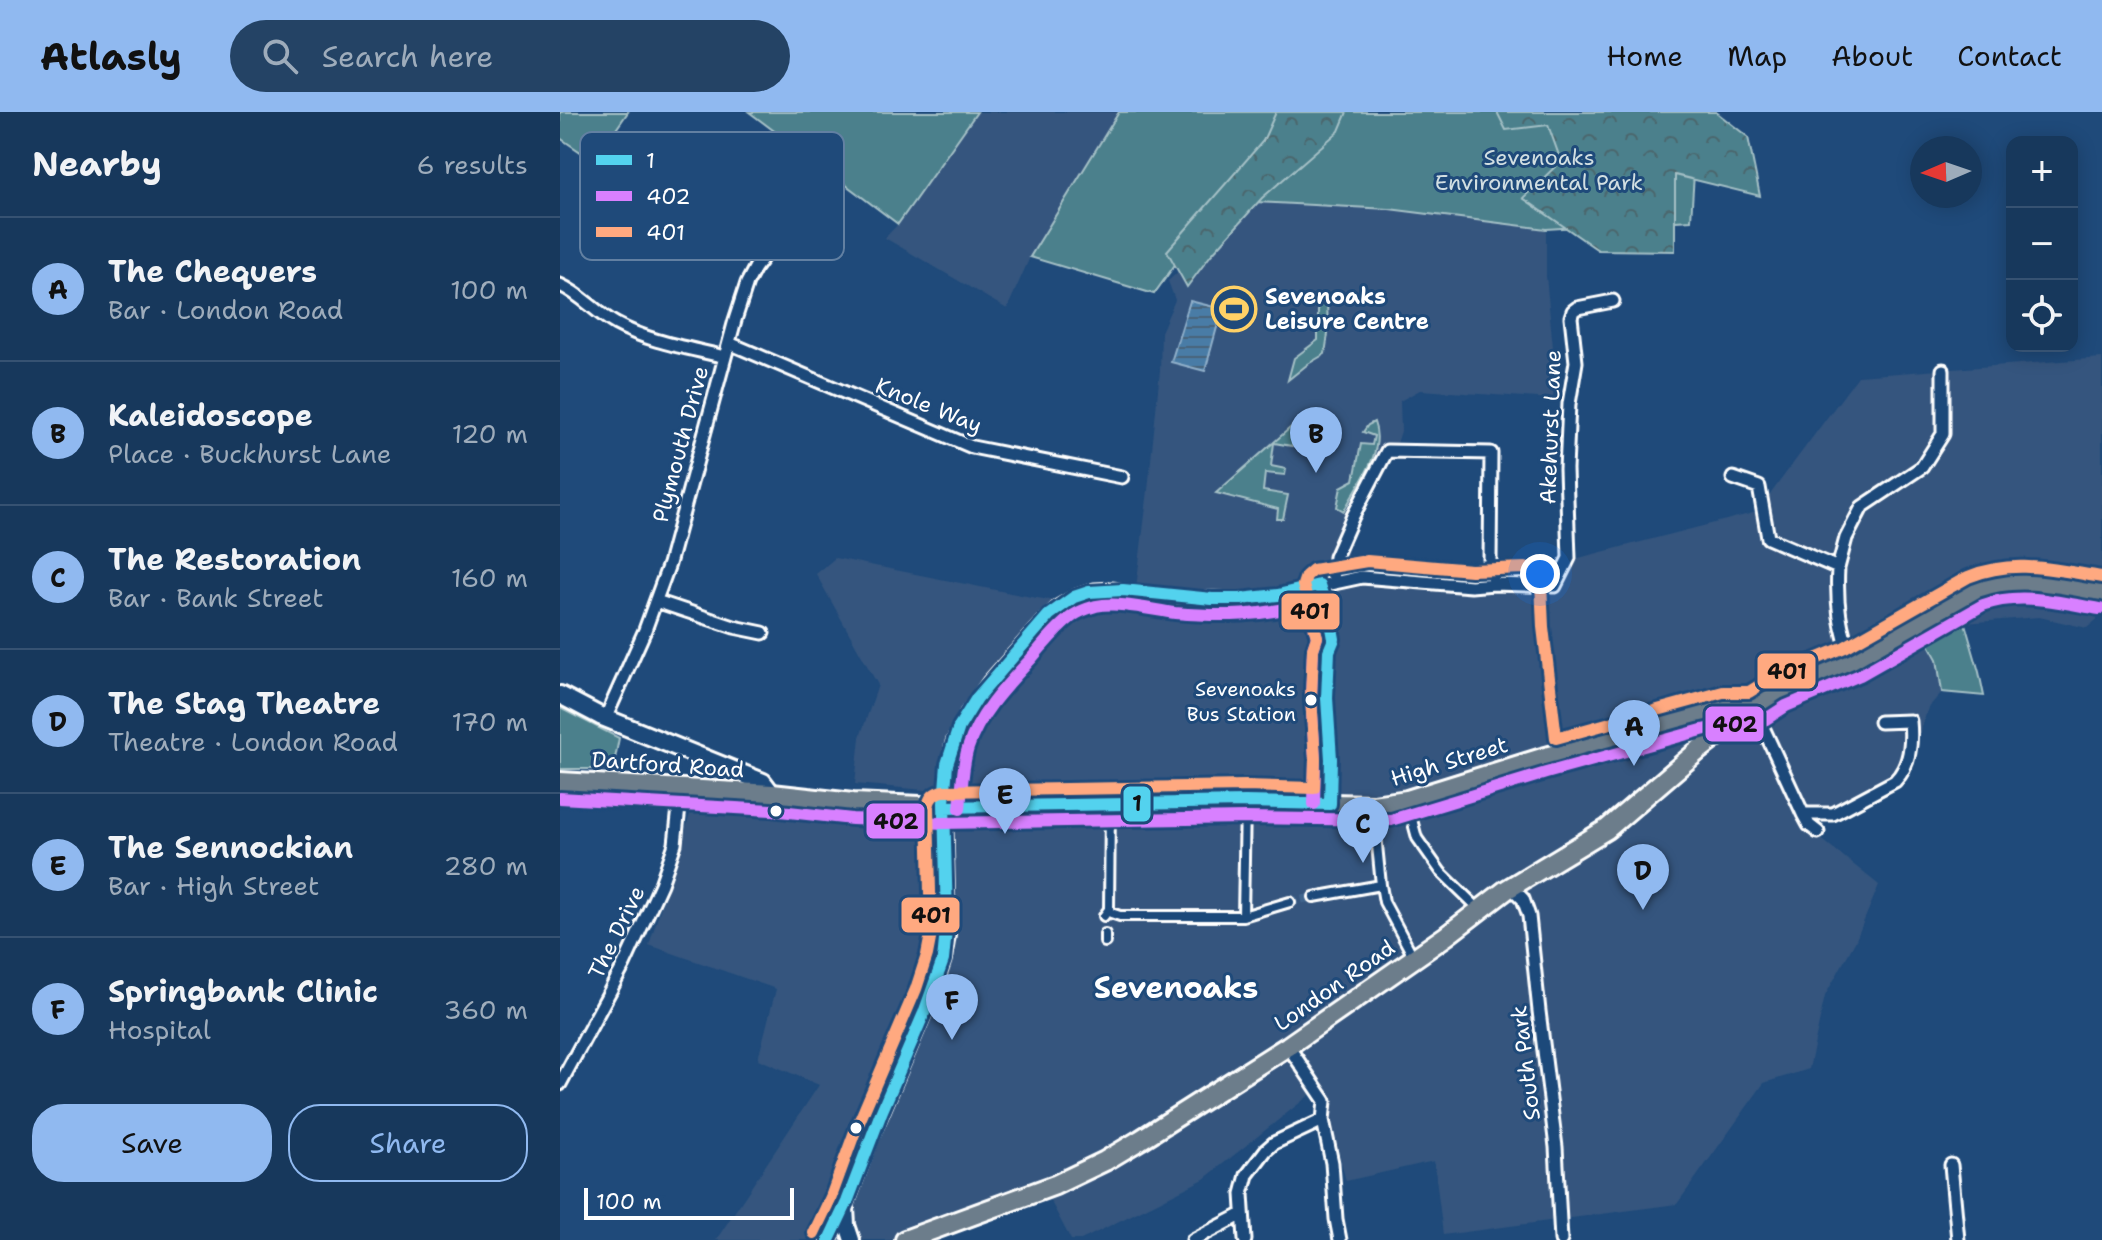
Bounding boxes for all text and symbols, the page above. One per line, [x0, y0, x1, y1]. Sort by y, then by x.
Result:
search box [230, 20, 790, 92]
text: Atlasly [40, 31, 182, 82]
icon: search [258, 34, 302, 78]
text: Search here [322, 36, 493, 77]
text: Home [1606, 37, 1683, 75]
text: Map [1727, 37, 1787, 75]
text: About [1831, 37, 1913, 75]
text: Contact [1957, 37, 2062, 75]
legend [580, 132, 844, 260]
north arrow [1910, 136, 1982, 208]
map controls [2006, 136, 2078, 352]
button: + [2006, 136, 2078, 208]
text: Nearby [32, 141, 162, 187]
park label: Sevenoaks Environmental Park [1435, 143, 1643, 197]
text: 1 [646, 146, 655, 175]
text: 6 results [416, 147, 528, 182]
text: 402 [646, 182, 691, 211]
button: − [2006, 208, 2078, 280]
text: 401 [646, 218, 685, 247]
text: The Chequers [108, 251, 317, 292]
text: A [48, 272, 68, 307]
text: 100 m [450, 272, 528, 307]
button: locate [2006, 280, 2078, 352]
place label: Sevenoaks Leisure Centre [1265, 282, 1429, 336]
sports icon: Sevenoaks Leisure Centre [1210, 285, 1258, 333]
text: Bar · London Road [108, 292, 343, 327]
street label: Akehurst Lane [1533, 349, 1568, 505]
street label: Plymouth Drive [646, 363, 715, 526]
street label: Knole Way [871, 371, 987, 440]
text: Kaleidoscope [108, 395, 313, 436]
pin: B [1290, 407, 1342, 473]
text: B [50, 416, 66, 451]
text: 120 m [452, 416, 528, 451]
text: Place · Buckhurst Lane [108, 436, 392, 471]
text: The Restoration [108, 539, 361, 580]
your location [1520, 554, 1560, 594]
text: C [50, 560, 66, 595]
text: 160 m [451, 560, 528, 595]
text: Bar · Bank Street [108, 580, 324, 615]
line badge: 401 [1280, 592, 1341, 631]
text: 401 [1290, 597, 1330, 626]
line badge: 401 [1756, 652, 1817, 690]
text: 401 [1767, 657, 1807, 686]
place label: Sevenoaks Bus Station [1187, 676, 1296, 727]
text: The Stag Theatre [108, 683, 380, 724]
marker: Sevenoaks Bus Station [1303, 692, 1319, 708]
pin: A [1608, 700, 1660, 766]
text: D [49, 704, 67, 739]
text: 170 m [451, 704, 528, 739]
line badge: 402 [1704, 705, 1765, 743]
text: 402 [1712, 710, 1758, 739]
text: Theatre · London Road [108, 724, 398, 759]
street label: High Street [1387, 730, 1511, 793]
street label: Dartford Road [591, 745, 745, 784]
pin: E [979, 768, 1031, 834]
line badge: 1 [1122, 785, 1152, 823]
text: 1 [1132, 789, 1142, 818]
pin: C [1337, 797, 1389, 863]
line badge: 402 [865, 802, 926, 840]
unlabelled marker [768, 803, 784, 819]
text: 402 [873, 807, 919, 836]
text: The Sennockian [108, 827, 353, 868]
pin: D [1617, 844, 1669, 910]
text: E [49, 848, 67, 883]
text: 280 m [443, 848, 528, 883]
text: Bar · High Street [108, 868, 319, 903]
street label: The Drive [581, 881, 651, 984]
line badge: 401 [900, 896, 961, 934]
text: 401 [911, 901, 951, 930]
street label: London Road [1268, 933, 1401, 1038]
district label: Sevenoaks [1094, 967, 1258, 1008]
text: Springbank Clinic [108, 971, 378, 1012]
pin: F [926, 974, 978, 1040]
text: F [50, 992, 66, 1027]
text: 360 m [443, 992, 528, 1027]
street label: South Park [1504, 1004, 1547, 1122]
text: Hospital [108, 1012, 211, 1047]
button: Save [32, 1104, 272, 1182]
button: Share [288, 1104, 528, 1182]
unlabelled marker [848, 1120, 864, 1136]
scale bar [584, 1184, 794, 1220]
text: 100 m [596, 1187, 662, 1216]

